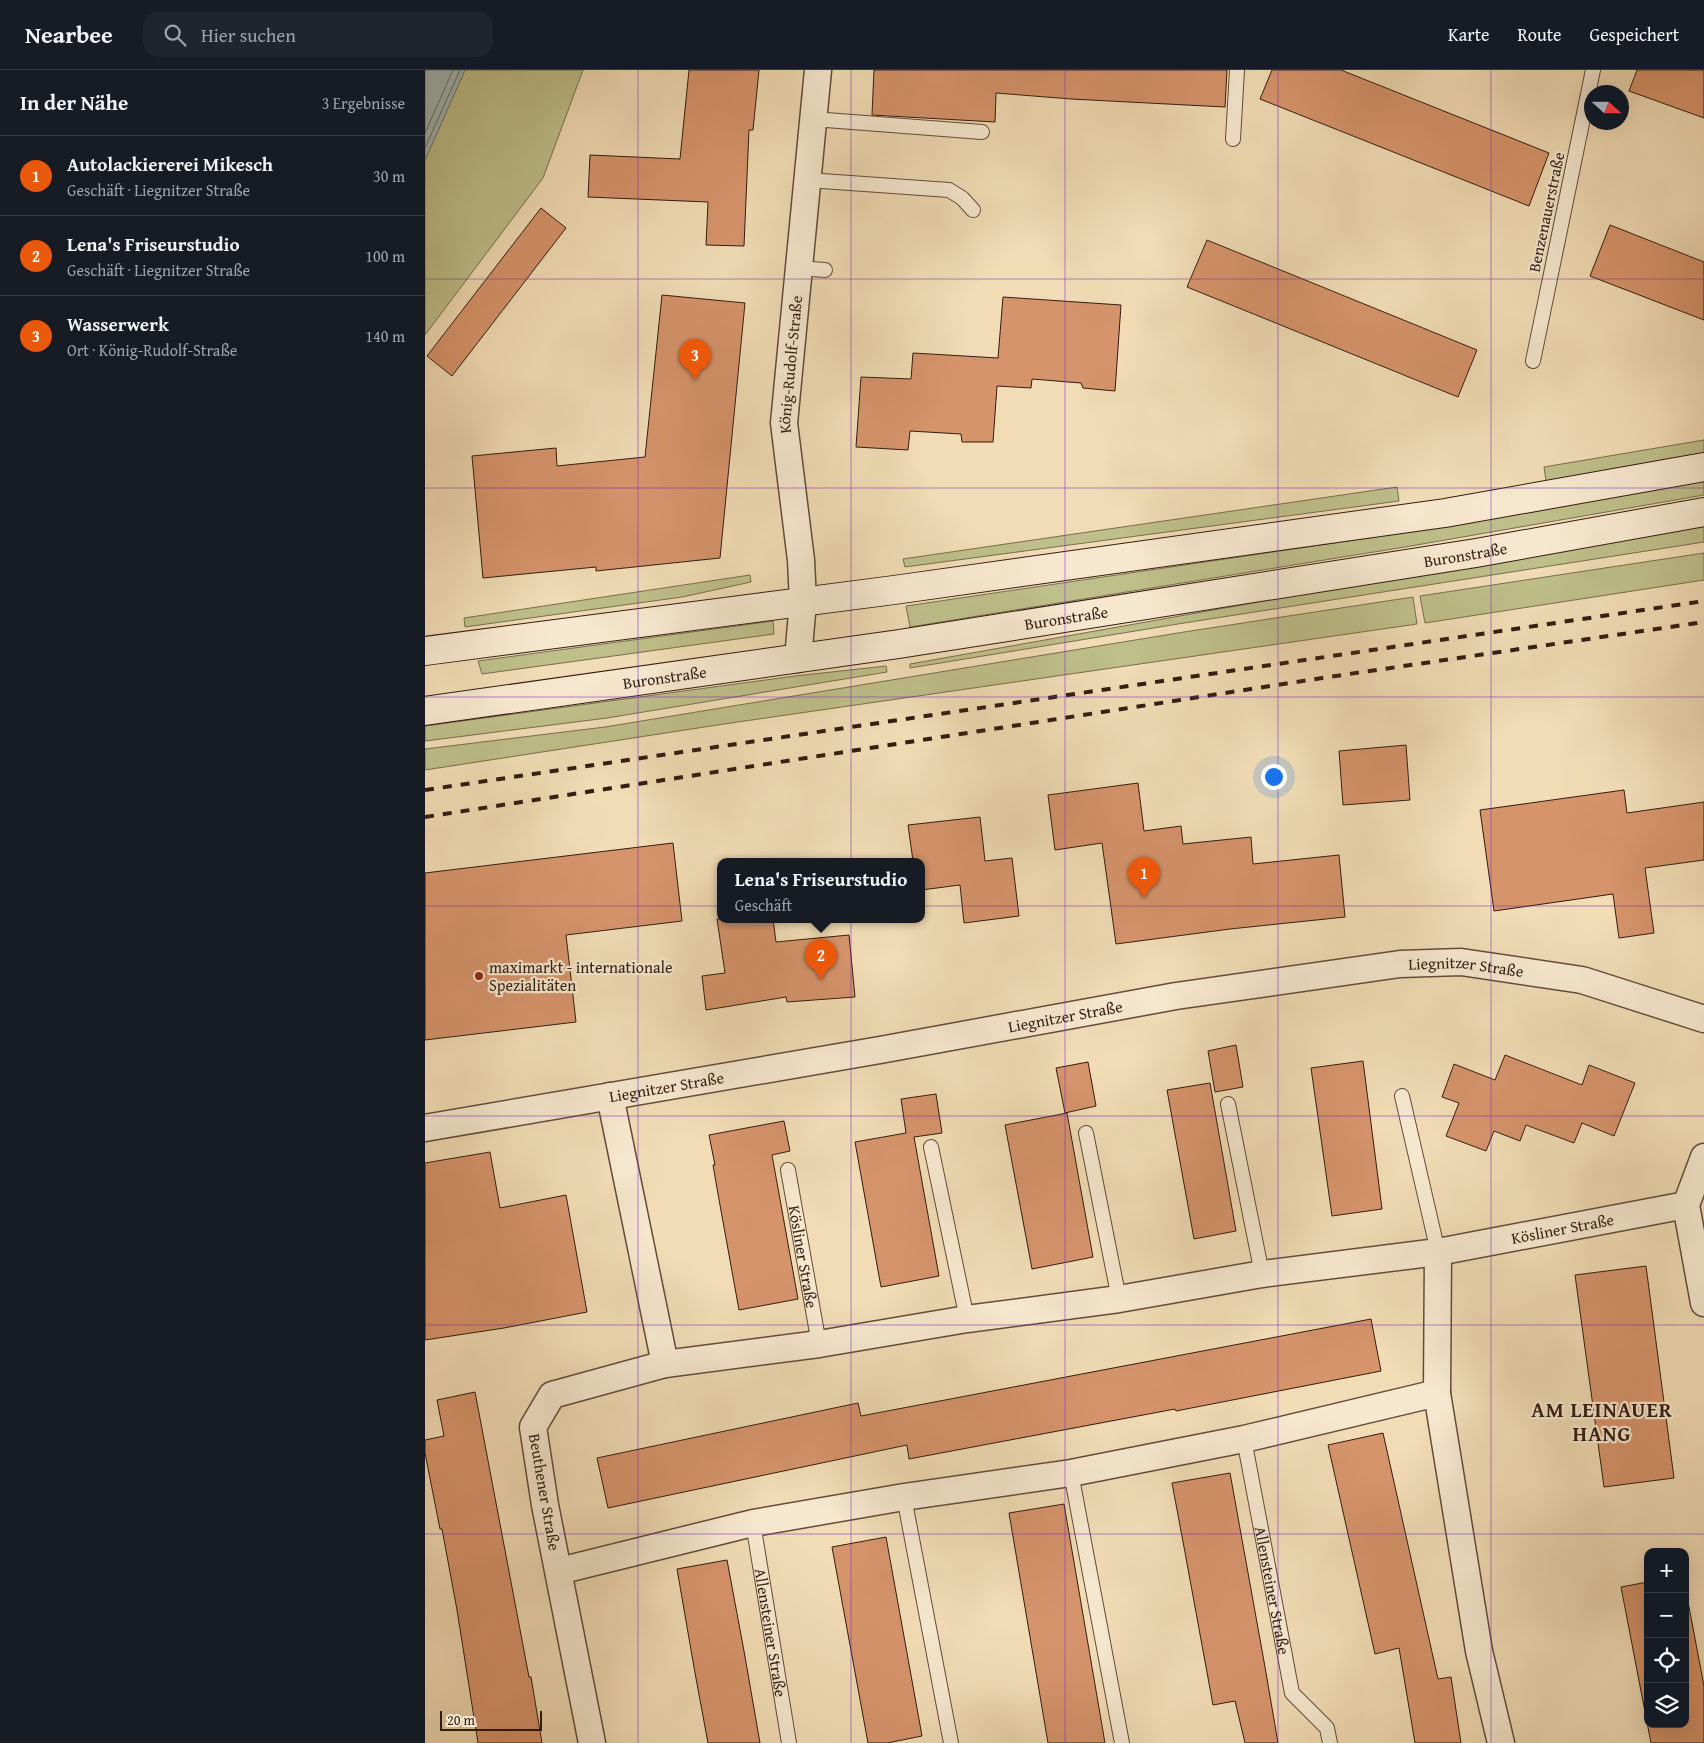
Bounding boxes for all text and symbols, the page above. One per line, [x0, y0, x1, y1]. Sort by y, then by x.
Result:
search box [143, 12, 493, 57]
text: Nearbee [25, 17, 113, 52]
icon: search [161, 21, 189, 49]
text: Hier suchen [201, 21, 296, 49]
text: Karte [1448, 21, 1489, 48]
text: Route [1517, 21, 1562, 48]
text: Gespeichert [1590, 21, 1679, 48]
north arrow [1584, 85, 1629, 130]
text: In der Nähe [20, 87, 128, 118]
text: 3 Ergebnisse [322, 91, 405, 115]
text: Autolackiererei Mikesch [67, 150, 273, 178]
street label: Benzenauerstraße [1522, 150, 1570, 274]
text: 1 [32, 164, 40, 188]
text: 30 m [373, 164, 405, 188]
text: Geschäft · Liegnitzer Straße [67, 178, 250, 202]
text: Lena's Friseurstudio [67, 230, 240, 258]
text: 2 [32, 244, 40, 268]
text: 100 m [365, 244, 405, 268]
text: Geschäft · Liegnitzer Straße [67, 258, 250, 282]
street label: König-Rudolf-Straße [772, 294, 808, 435]
text: Wasserwerk [67, 310, 169, 338]
text: 3 [32, 324, 40, 348]
text: 140 m [365, 324, 405, 348]
text: Ort · König-Rudolf-Straße [67, 338, 237, 362]
pin: 3 [679, 339, 711, 380]
street label: Buronstraße [1422, 536, 1509, 573]
street label: Buronstraße [1023, 599, 1110, 636]
street label: Buronstraße [621, 659, 708, 695]
your location [1261, 764, 1287, 790]
pin: 1 [1128, 857, 1160, 898]
popup [717, 858, 925, 923]
text: Lena's Friseurstudio [735, 865, 907, 893]
text: Geschäft [735, 893, 792, 917]
pin: 2 [805, 939, 837, 980]
street label: Liegnitzer Straße [1408, 950, 1525, 983]
place label: maximarkt - internationale Spezialitäten [489, 955, 672, 997]
marker: maximarkt - internationale Spezialitäten [473, 970, 485, 982]
street label: Liegnitzer Straße [1006, 994, 1124, 1038]
street label: Liegnitzer Straße [607, 1065, 726, 1108]
street label: Kösliner Straße [783, 1203, 824, 1310]
street label: Kösliner Straße [1509, 1207, 1616, 1250]
district label: AM LEINAUER HANG [1531, 1394, 1673, 1449]
street label: Beuthener Straße [523, 1432, 567, 1552]
street label: Allensteiner Straße [1249, 1524, 1296, 1657]
map controls [1644, 1548, 1689, 1728]
button: + [1644, 1548, 1689, 1593]
street label: Allensteiner Straße [749, 1566, 793, 1699]
button: − [1644, 1593, 1689, 1638]
button: locate [1644, 1638, 1689, 1683]
button: layers [1644, 1683, 1689, 1728]
scale bar [440, 1708, 543, 1731]
text: 20 m [447, 1710, 475, 1730]

